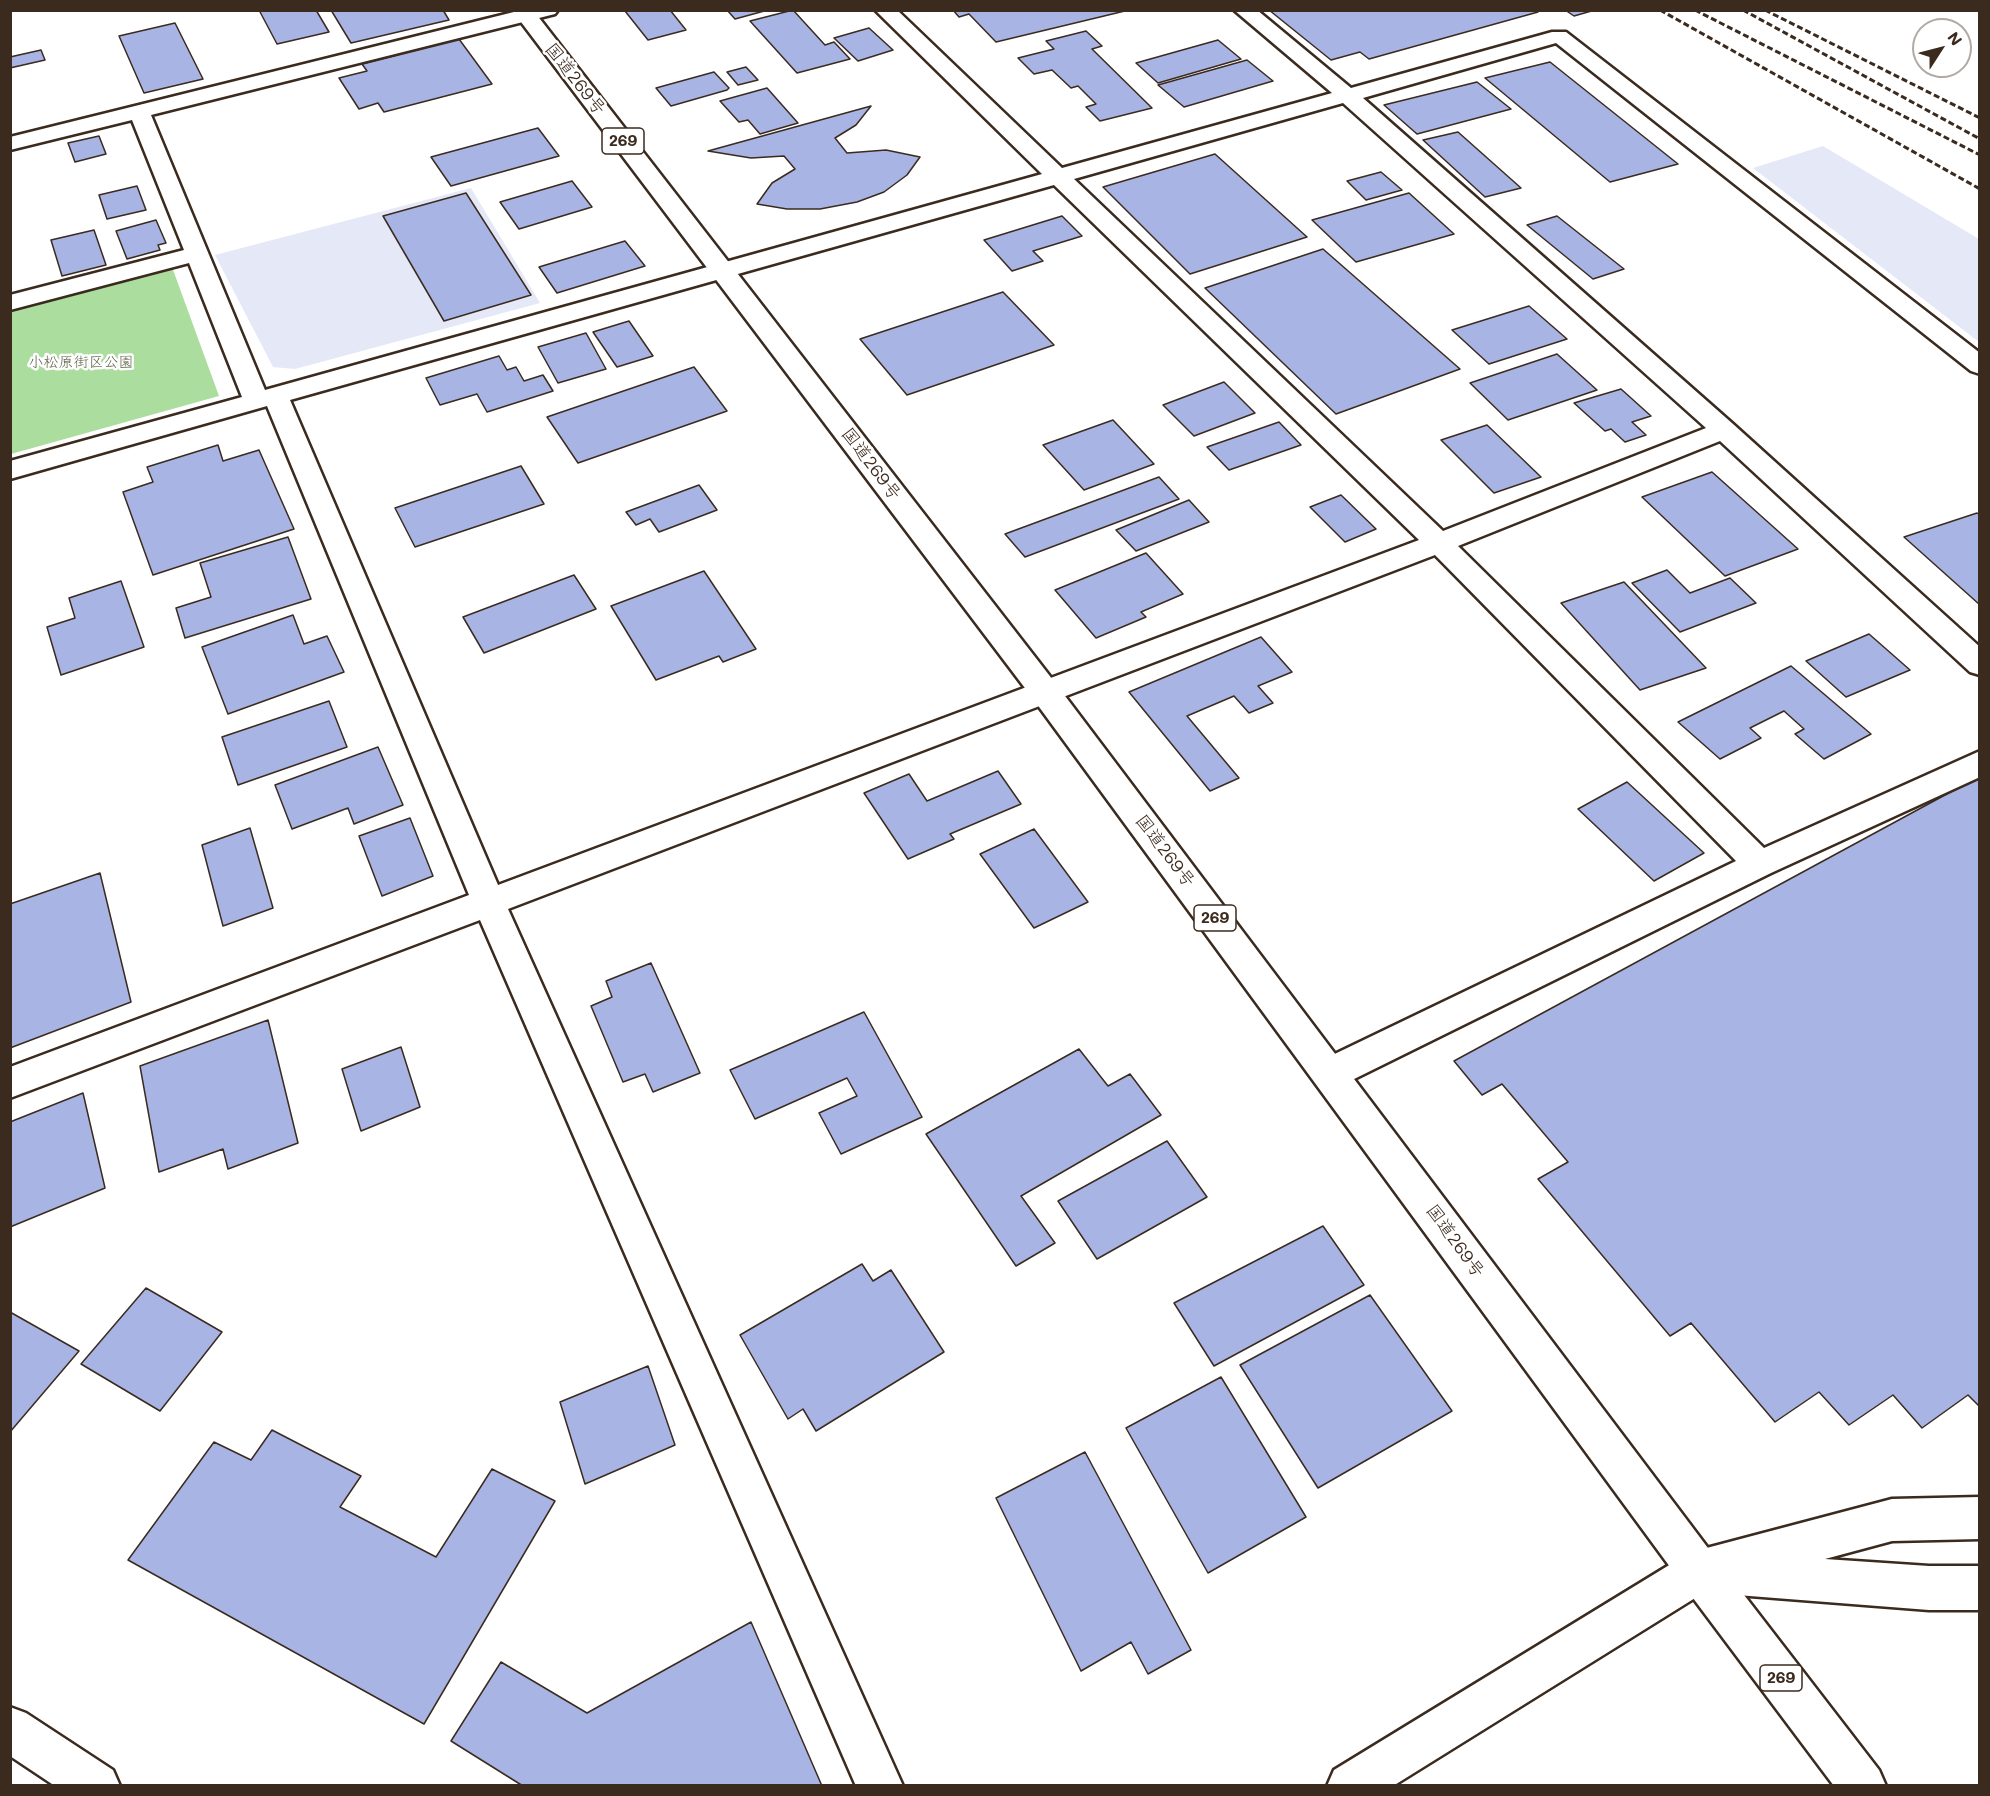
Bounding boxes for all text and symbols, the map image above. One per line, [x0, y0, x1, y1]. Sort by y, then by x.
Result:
north arrow [1912, 18, 1972, 78]
text: N [1943, 27, 1967, 49]
street label: 国道269号 [540, 39, 610, 119]
road number: 269 [602, 128, 644, 154]
park label: 小松原街区公園 [29, 353, 133, 371]
street label: 国道269号 [837, 423, 905, 505]
street label: 国道269号 [1131, 810, 1199, 892]
road number: 269 [1194, 905, 1236, 931]
street label: 国道269号 [1421, 1200, 1489, 1282]
road number: 269 [1760, 1665, 1802, 1691]

